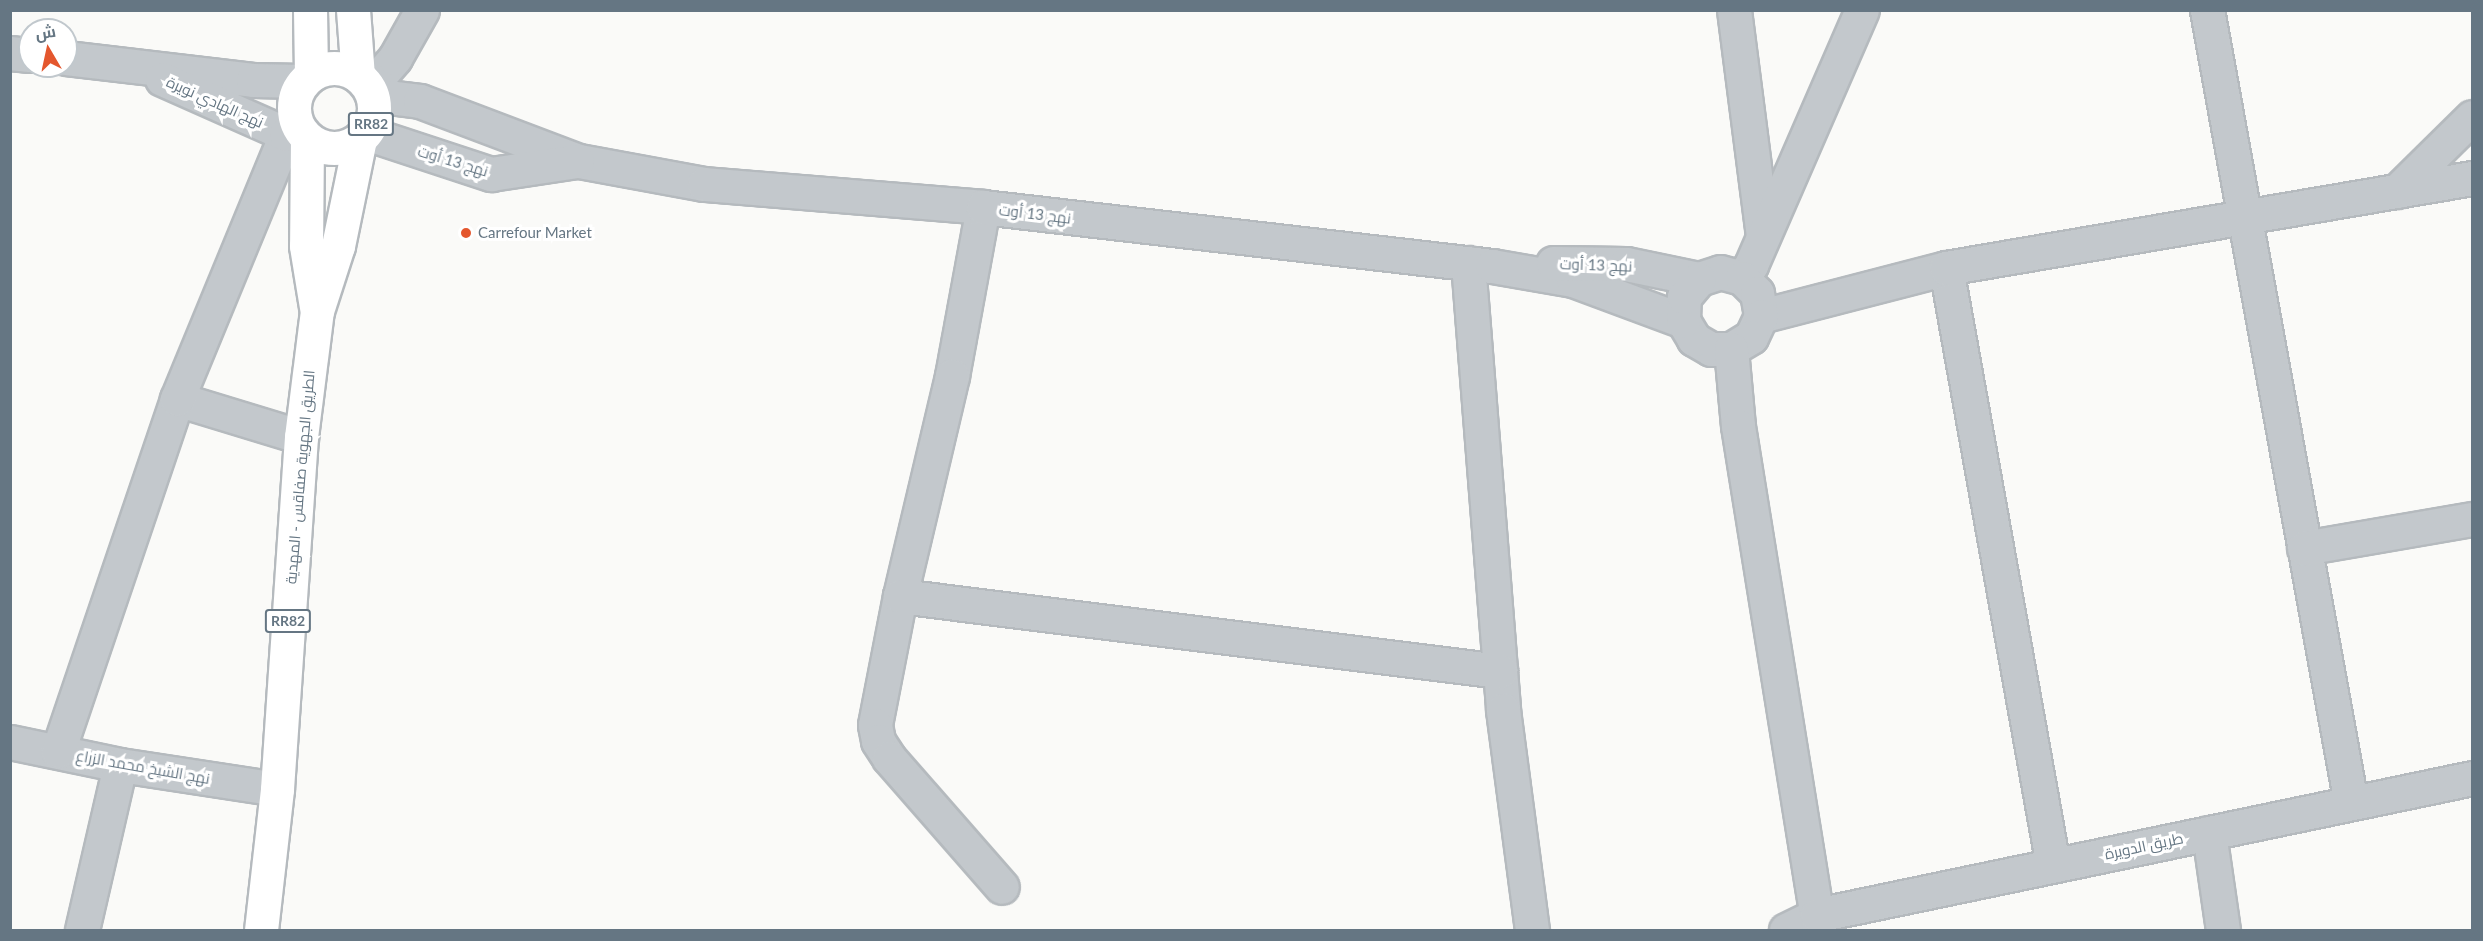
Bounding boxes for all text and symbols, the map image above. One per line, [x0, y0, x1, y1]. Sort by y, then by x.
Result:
north arrow [18, 18, 78, 78]
text: ش [34, 21, 57, 43]
street label: نهج الهادي نويرة [164, 73, 266, 131]
road number: RR82 [347, 113, 395, 135]
street label: نهج 13 أوت [416, 142, 490, 180]
street label: نهج 13 أوت [998, 201, 1072, 227]
place label: Carrefour Market [478, 224, 592, 242]
marker: Carrefour Market [459, 226, 473, 240]
street label: نهج 13 أوت [1559, 255, 1633, 275]
street label: الطريق الجهوية صفاقس - المهدية [282, 369, 318, 585]
road number: RR82 [264, 610, 312, 632]
street label: نهج الشيخ محمد الزراع [75, 746, 211, 788]
street label: طريق الدويرة [2103, 829, 2185, 863]

